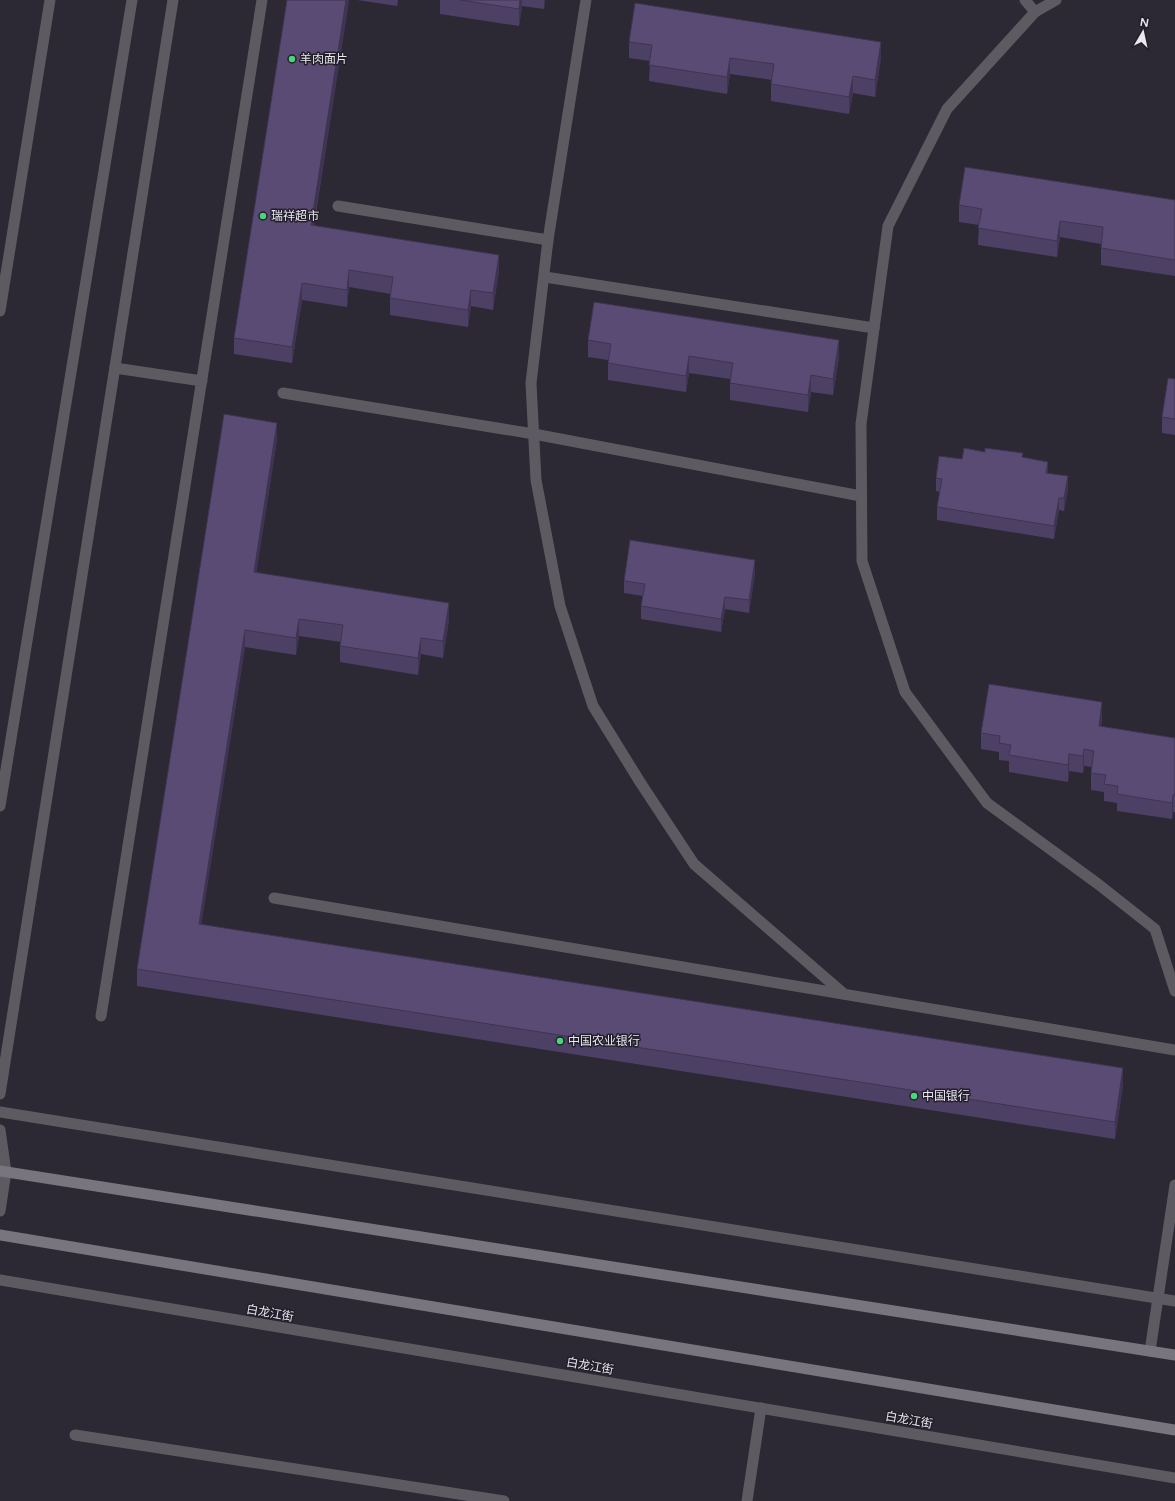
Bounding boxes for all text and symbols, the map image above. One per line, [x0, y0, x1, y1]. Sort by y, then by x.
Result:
north arrow [1123, 12, 1163, 52]
text: N [1139, 16, 1150, 30]
place label: 羊肉面片 [300, 52, 348, 66]
marker: 羊肉面片 [287, 54, 297, 64]
place label: 瑞祥超市 [271, 209, 319, 223]
marker: 瑞祥超市 [258, 211, 268, 221]
place label: 中国农业银行 [568, 1034, 640, 1048]
marker: 中国农业银行 [555, 1036, 565, 1046]
place label: 中国银行 [922, 1089, 970, 1103]
marker: 中国银行 [909, 1091, 919, 1101]
street label: 白龙江街 [245, 1302, 295, 1324]
street label: 白龙江街 [565, 1355, 615, 1377]
street label: 白龙江街 [884, 1409, 934, 1431]

